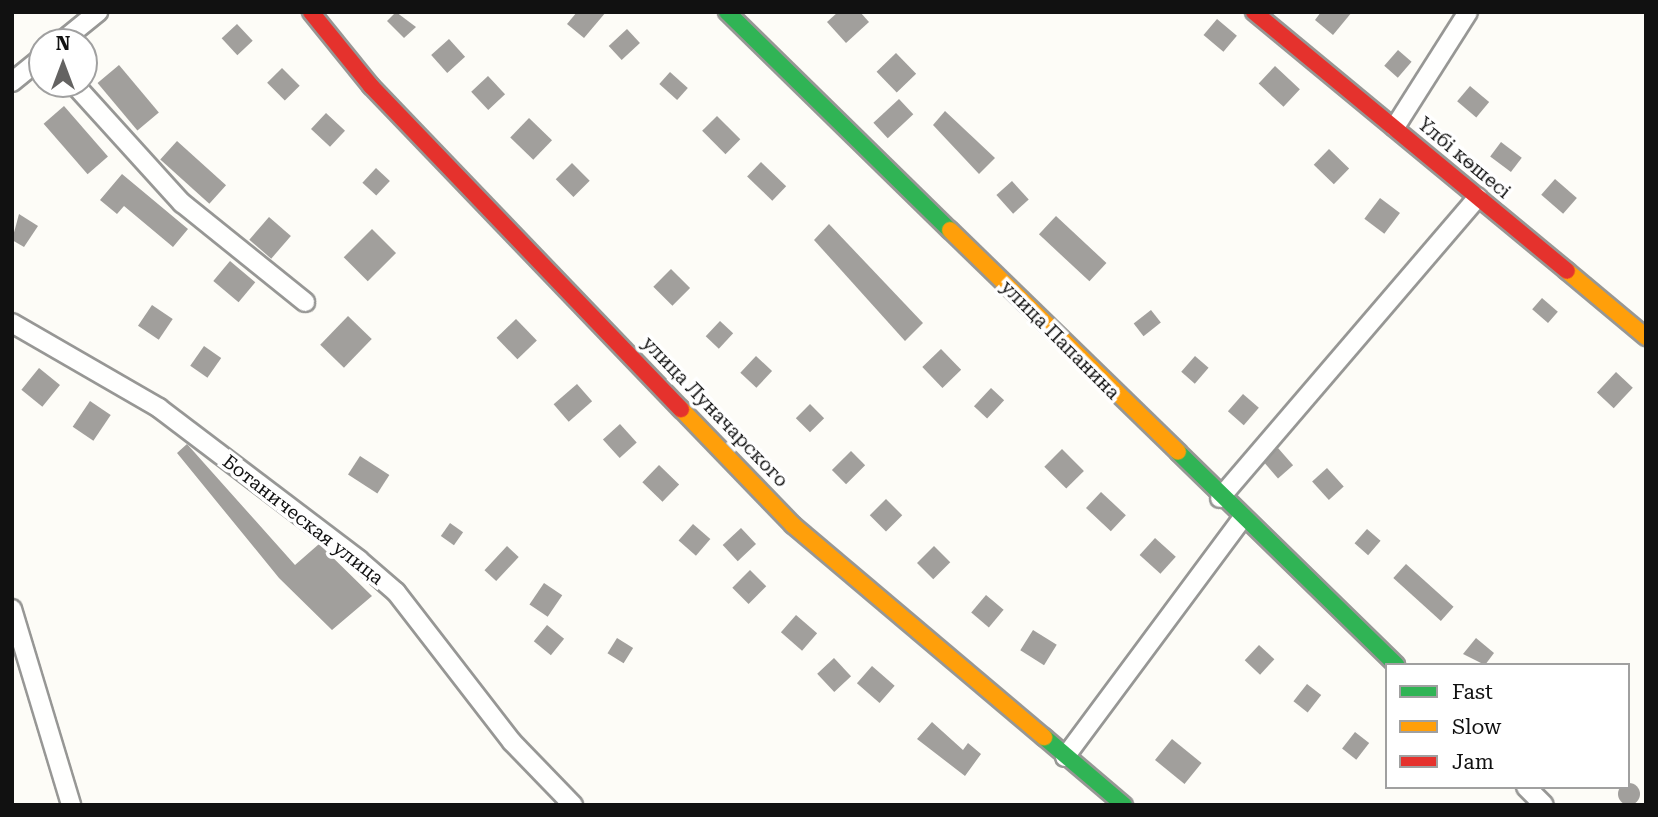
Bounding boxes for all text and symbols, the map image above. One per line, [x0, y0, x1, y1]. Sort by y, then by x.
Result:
north arrow [28, 28, 98, 98]
text: N [56, 32, 70, 55]
street label: Үлбі көшесі [1413, 113, 1515, 203]
street label: улица Папанина [996, 276, 1124, 404]
street label: улица Луначарского [637, 332, 793, 492]
street label: Ботаническая улица [218, 450, 388, 590]
legend [1385, 663, 1630, 789]
text: Fast [1452, 680, 1493, 704]
text: Slow [1452, 715, 1501, 739]
text: Jam [1452, 750, 1494, 774]

